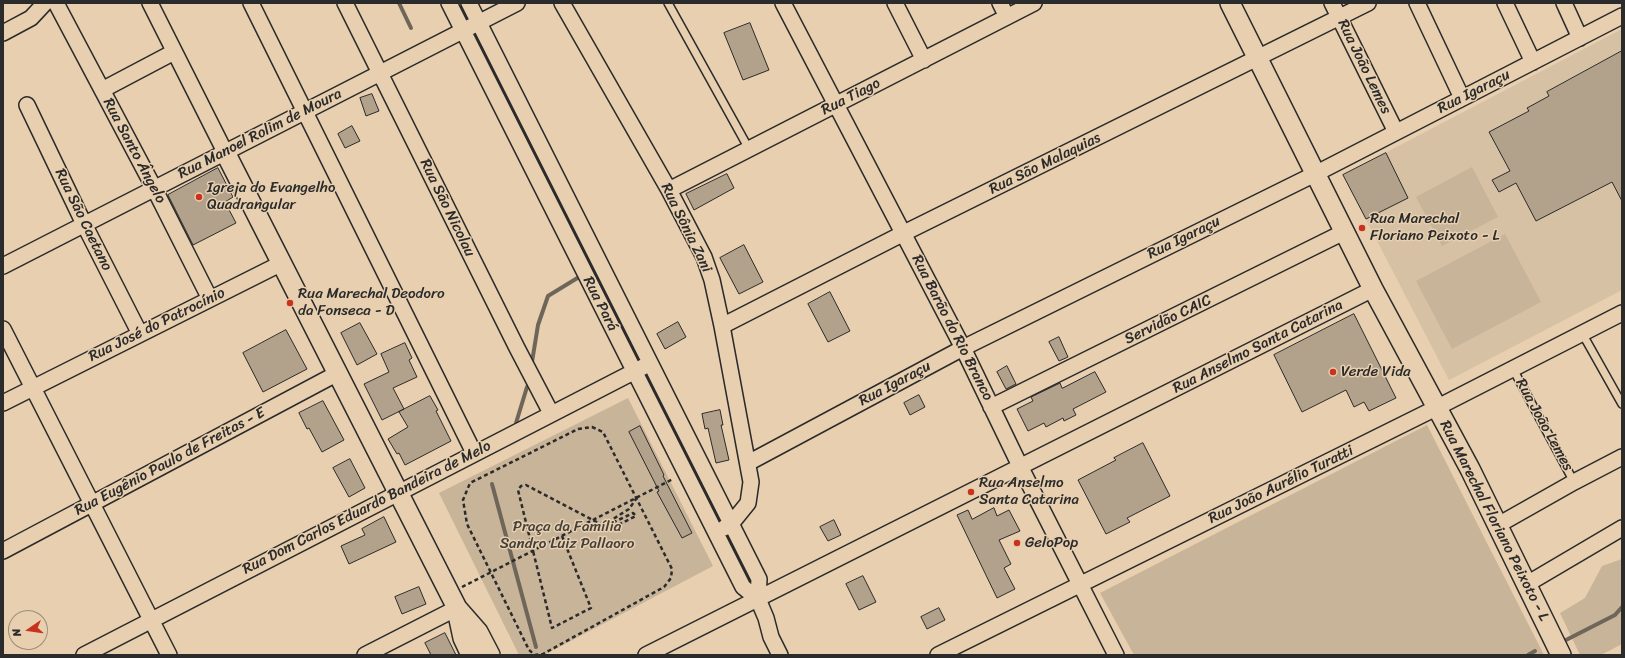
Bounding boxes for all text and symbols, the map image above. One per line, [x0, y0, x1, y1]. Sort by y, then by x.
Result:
street label: Rua João Lemes [1333, 17, 1395, 117]
street label: Rua Igaraçu [1435, 66, 1513, 118]
street label: Rua Tiago [819, 75, 883, 119]
street label: Rua Manoel Rolim de Moura [175, 85, 345, 183]
street label: Rua Santo Ângelo [99, 95, 169, 207]
street label: Rua São Malaquias [986, 129, 1104, 199]
street label: Rua São Nicolau [416, 156, 478, 260]
street label: Rua São Caetano [50, 166, 116, 274]
place label: Igreja do Evangelho Quadrangular [207, 179, 335, 214]
street label: Rua Sônia Zani [657, 180, 715, 276]
marker: Igreja do Evangelho Quadrangular [194, 192, 204, 202]
place label: Rua Marechal Floriano Peixoto - L [1370, 210, 1499, 245]
street label: Rua Igaraçu [1145, 213, 1223, 263]
marker: Rua Marechal Floriano Peixoto - L [1357, 223, 1367, 233]
street label: Rua Barão do Rio Branco [907, 252, 997, 404]
street label: Rua Pará [579, 274, 621, 334]
street label: Rua José do Patrocínio [86, 284, 228, 366]
place label: Rua Marechal Deodoro da Fonseca - D [298, 285, 445, 320]
street label: Servidão CAIC [1122, 291, 1214, 349]
street label: Rua Anselmo Santa Catarina [1170, 296, 1346, 398]
marker: Rua Marechal Deodoro da Fonseca - D [285, 298, 295, 308]
street label: Rua Igaraçu [856, 358, 934, 410]
place label: Verde Vida [1341, 363, 1411, 381]
marker: Verde Vida [1328, 367, 1338, 377]
street label: Rua João Lemes [1511, 376, 1577, 474]
street label: Rua Eugênio Paulo de Freitas - E [72, 404, 268, 520]
street label: Rua Marechal Floriano Peixoto - L [1435, 418, 1553, 624]
street label: Rua Dom Carlos Eduardo Bandeira de Melo [240, 437, 494, 579]
street label: Rua João Aurélio Turatti [1206, 442, 1356, 528]
place label: Rua Anselmo Santa Catarina [979, 474, 1079, 509]
marker: Rua Anselmo Santa Catarina [966, 487, 976, 497]
park label: Praça da Família Sandro Luiz Pallaoro [500, 518, 634, 553]
place label: GeloPop [1025, 534, 1078, 552]
marker: GeloPop [1012, 538, 1022, 548]
north arrow [8, 610, 48, 650]
text: N [7, 627, 27, 638]

